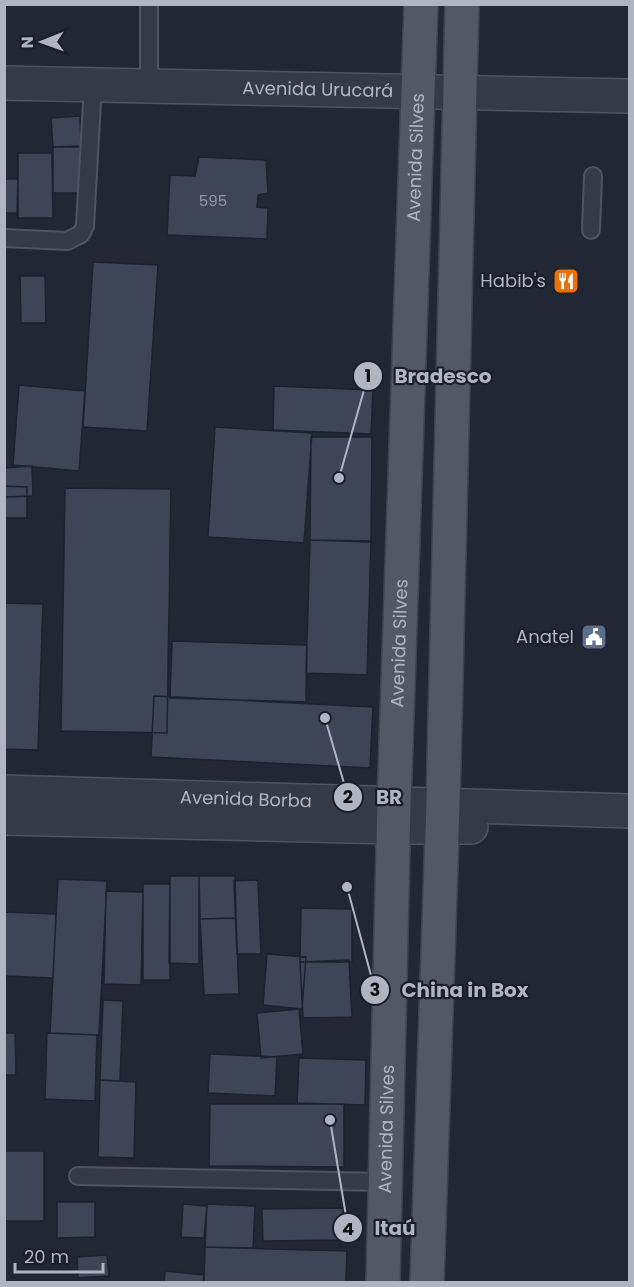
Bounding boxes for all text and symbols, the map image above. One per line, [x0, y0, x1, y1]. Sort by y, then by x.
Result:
north arrow [12, 12, 72, 72]
text: N [16, 36, 39, 48]
street label: Avenida Urucará [242, 75, 394, 103]
street label: Avenida Silves [401, 93, 430, 222]
house number: 595 [199, 190, 227, 211]
restaurant icon: Habib's [551, 266, 581, 296]
place label: Habib's [480, 268, 546, 293]
callout: Bradesco [353, 357, 504, 395]
text: Bradesco [394, 362, 492, 390]
text: 1 [365, 363, 371, 388]
street label: Avenida Silves [384, 578, 414, 708]
public building icon: Anatel [579, 622, 609, 652]
place label: Anatel [516, 624, 574, 649]
callout: BR [333, 778, 414, 816]
text: BR [376, 783, 402, 811]
street label: Avenida Borba [179, 784, 312, 813]
text: 2 [343, 784, 353, 809]
callout: China in Box [360, 971, 541, 1009]
text: China in Box [401, 976, 529, 1004]
text: 3 [370, 977, 380, 1002]
street label: Avenida Silves [372, 1064, 400, 1194]
callout: Itaú [333, 1209, 428, 1247]
text: Itaú [374, 1214, 416, 1242]
text: 4 [342, 1216, 354, 1241]
scale bar [15, 1236, 104, 1274]
text: 20 m [24, 1244, 69, 1269]

